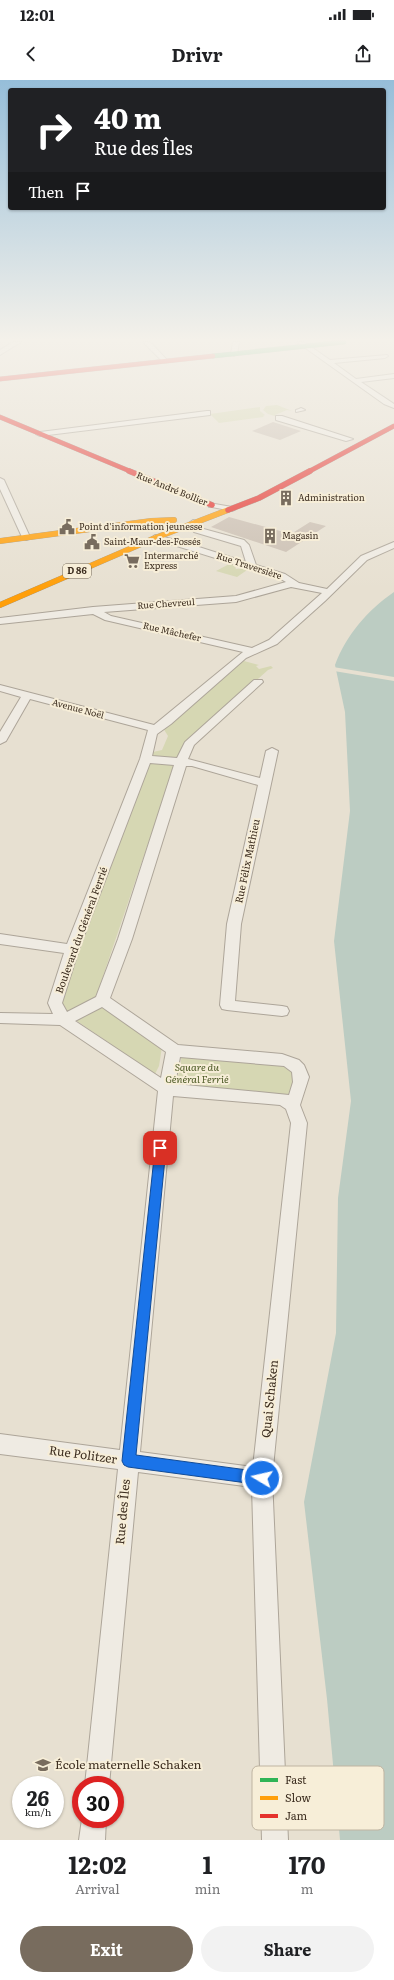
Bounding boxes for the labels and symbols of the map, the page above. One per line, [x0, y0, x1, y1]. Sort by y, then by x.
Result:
street label: Rue André Bollier [135, 467, 211, 509]
building icon: Administration [277, 489, 295, 507]
place label: Administration [298, 490, 365, 504]
public building icon: Point d'information jeunesse [58, 518, 76, 536]
place label: Point d'information jeunesse [79, 519, 203, 533]
building icon: Magasin [261, 527, 279, 545]
place label: Magasin [282, 528, 318, 542]
public building icon: Saint-Maur-des-Fossés [83, 533, 101, 551]
place label: Saint-Maur-des-Fossés [104, 534, 201, 548]
place label: Intermarché Express [144, 548, 199, 572]
street label: Rue Traversière [215, 548, 284, 582]
supermarket icon: Intermarché Express [123, 552, 141, 570]
road number: D 86 [63, 564, 91, 578]
street label: Rue Chevreul [137, 594, 195, 612]
street label: Rue Mâchefer [142, 618, 203, 645]
street label: Avenue Noël [51, 694, 106, 722]
street label: Rue Félix Mathieu [230, 817, 263, 904]
street label: Boulevard du Général Ferrié [51, 864, 110, 995]
park label: Square du Général Ferrié [165, 1059, 229, 1086]
pin [143, 1131, 177, 1165]
street label: Quai Schaken [256, 1359, 282, 1439]
street label: Rue Politzer [48, 1440, 119, 1468]
position arrow [241, 1457, 283, 1499]
street label: Rue des Îles [110, 1478, 134, 1545]
place label: École maternelle Schaken [55, 1755, 202, 1773]
school or university icon: École maternelle Schaken [34, 1756, 52, 1774]
legend [252, 1766, 384, 1830]
text: Fast [285, 1771, 307, 1787]
speed limit sign: 30 [72, 1776, 124, 1828]
text: Slow [285, 1789, 311, 1805]
text: Jam [285, 1807, 308, 1823]

